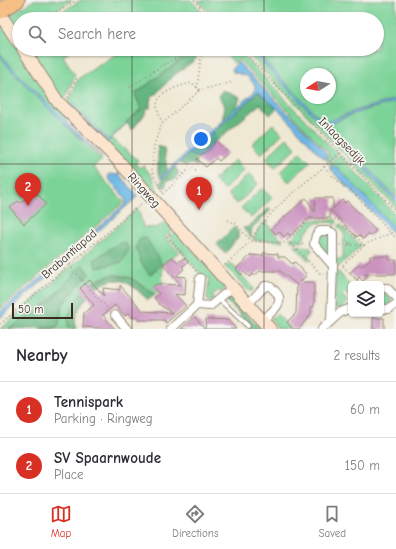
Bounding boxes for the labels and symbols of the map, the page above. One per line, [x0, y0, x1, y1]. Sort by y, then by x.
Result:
north arrow [300, 68, 336, 104]
street label: Inlaagsedijk [316, 114, 368, 168]
your location [191, 129, 211, 149]
street label: Ringweg [125, 170, 163, 210]
pin: 2 [15, 173, 41, 206]
pin: 1 [186, 177, 212, 210]
street label: Brabantiapad [38, 226, 100, 282]
scale bar [12, 301, 73, 320]

